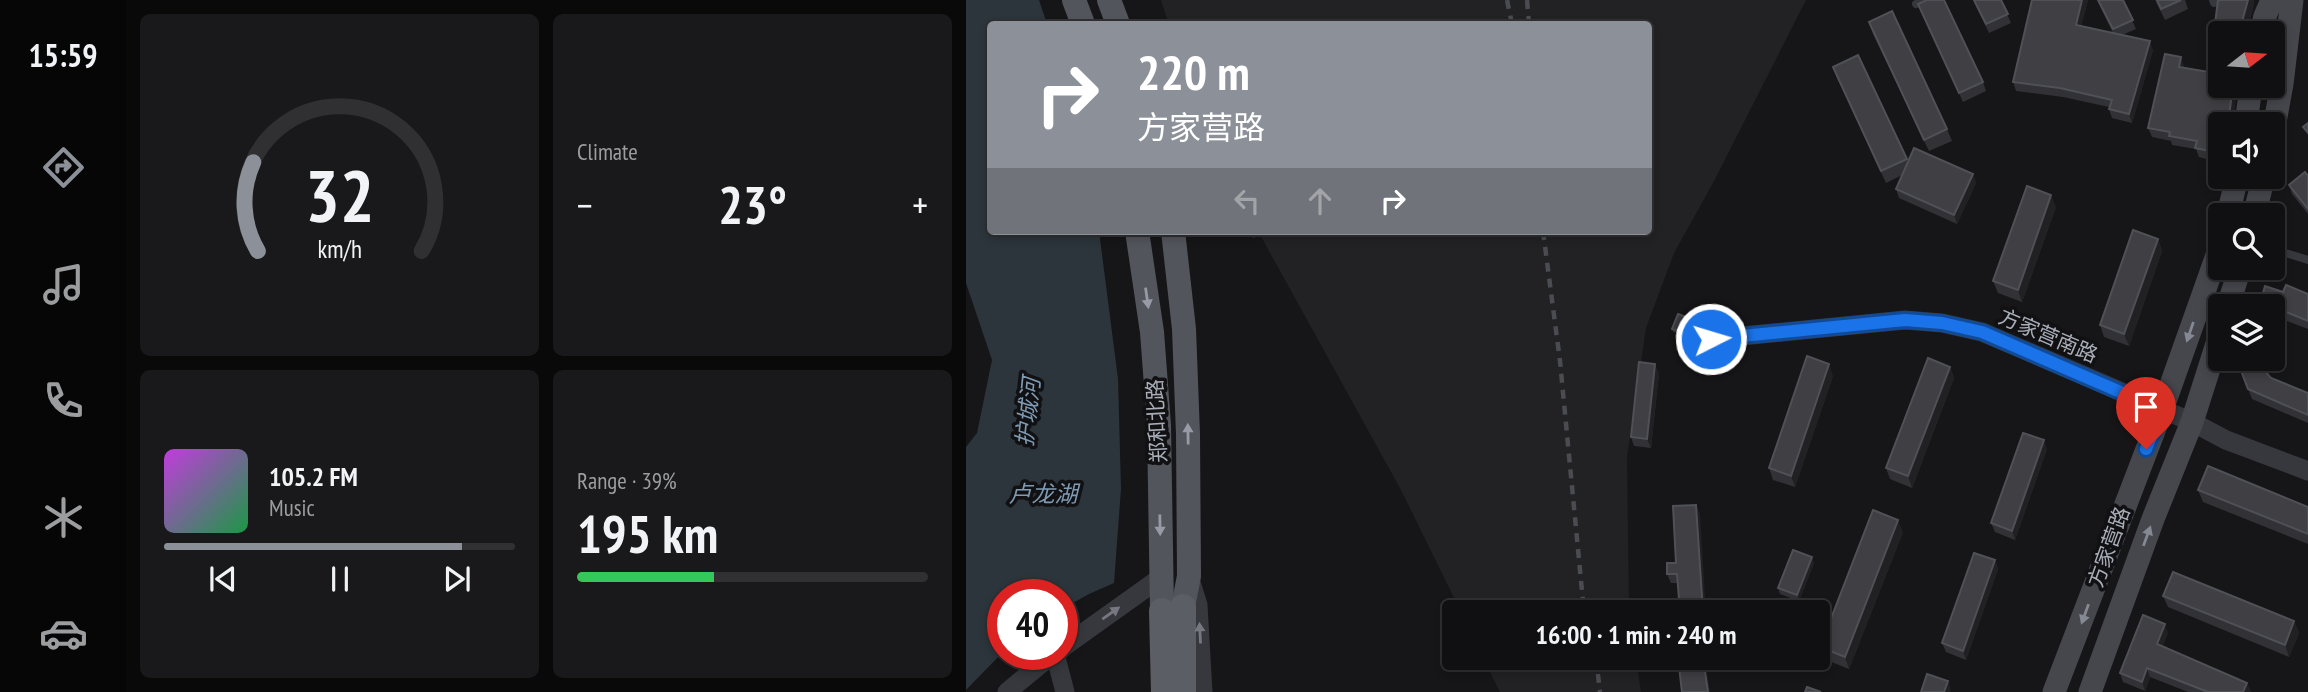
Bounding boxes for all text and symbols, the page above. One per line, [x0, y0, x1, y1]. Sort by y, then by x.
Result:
north arrow [2208, 21, 2286, 98]
map controls [2208, 21, 2285, 371]
text: 15:59 [28, 34, 98, 76]
text: 220 m [1137, 40, 1250, 104]
icon: right [1022, 49, 1113, 140]
text: 方家营路 [1137, 106, 1265, 148]
button: sound [2208, 112, 2285, 189]
text: Climate [577, 137, 638, 166]
icon: directions [39, 143, 88, 192]
text: 32 [305, 147, 374, 241]
text: 23° [718, 171, 787, 238]
text: − [577, 180, 593, 229]
text: + [912, 180, 928, 229]
icon: left [1228, 182, 1266, 220]
icon: ahead [1301, 182, 1339, 220]
icon: right [1374, 182, 1412, 220]
button: search [2208, 203, 2285, 280]
text: km/h [317, 233, 362, 265]
icon: music [39, 260, 88, 309]
one-way arrow [1142, 288, 1153, 310]
button: layers [2208, 294, 2285, 371]
position arrow [1674, 302, 1748, 376]
street label: 方家营南路 [1995, 303, 2102, 368]
one-way arrow [2184, 322, 2195, 343]
water label: 护城河 [1009, 372, 1046, 448]
icon: phone [39, 376, 88, 425]
pin [2116, 377, 2176, 449]
street label: 郑和北路 [1141, 378, 1172, 464]
icon: arrive [2127, 388, 2165, 426]
one-way arrow [1182, 423, 1194, 445]
text: 105.2 FM [269, 460, 358, 493]
text: Range · 39% [577, 466, 677, 495]
water label: 卢龙湖 [1009, 479, 1081, 508]
icon: climate [39, 493, 88, 542]
text: Music [269, 493, 315, 522]
text: 195 km [577, 500, 718, 567]
street label: 方家营路 [2081, 503, 2136, 591]
one-way arrow [1154, 515, 1166, 537]
one-way arrow [2141, 525, 2152, 546]
icon: previous [204, 560, 242, 598]
icon: pause [321, 560, 359, 598]
icon: next [438, 560, 476, 598]
speed limit sign: 40 [987, 579, 1078, 670]
one-way arrow [2079, 603, 2090, 624]
one-way arrow [1102, 606, 1120, 620]
icon: car [39, 609, 88, 658]
text: 16:00 · 1 min · 240 m [1536, 618, 1736, 651]
one-way arrow [1194, 622, 1205, 644]

